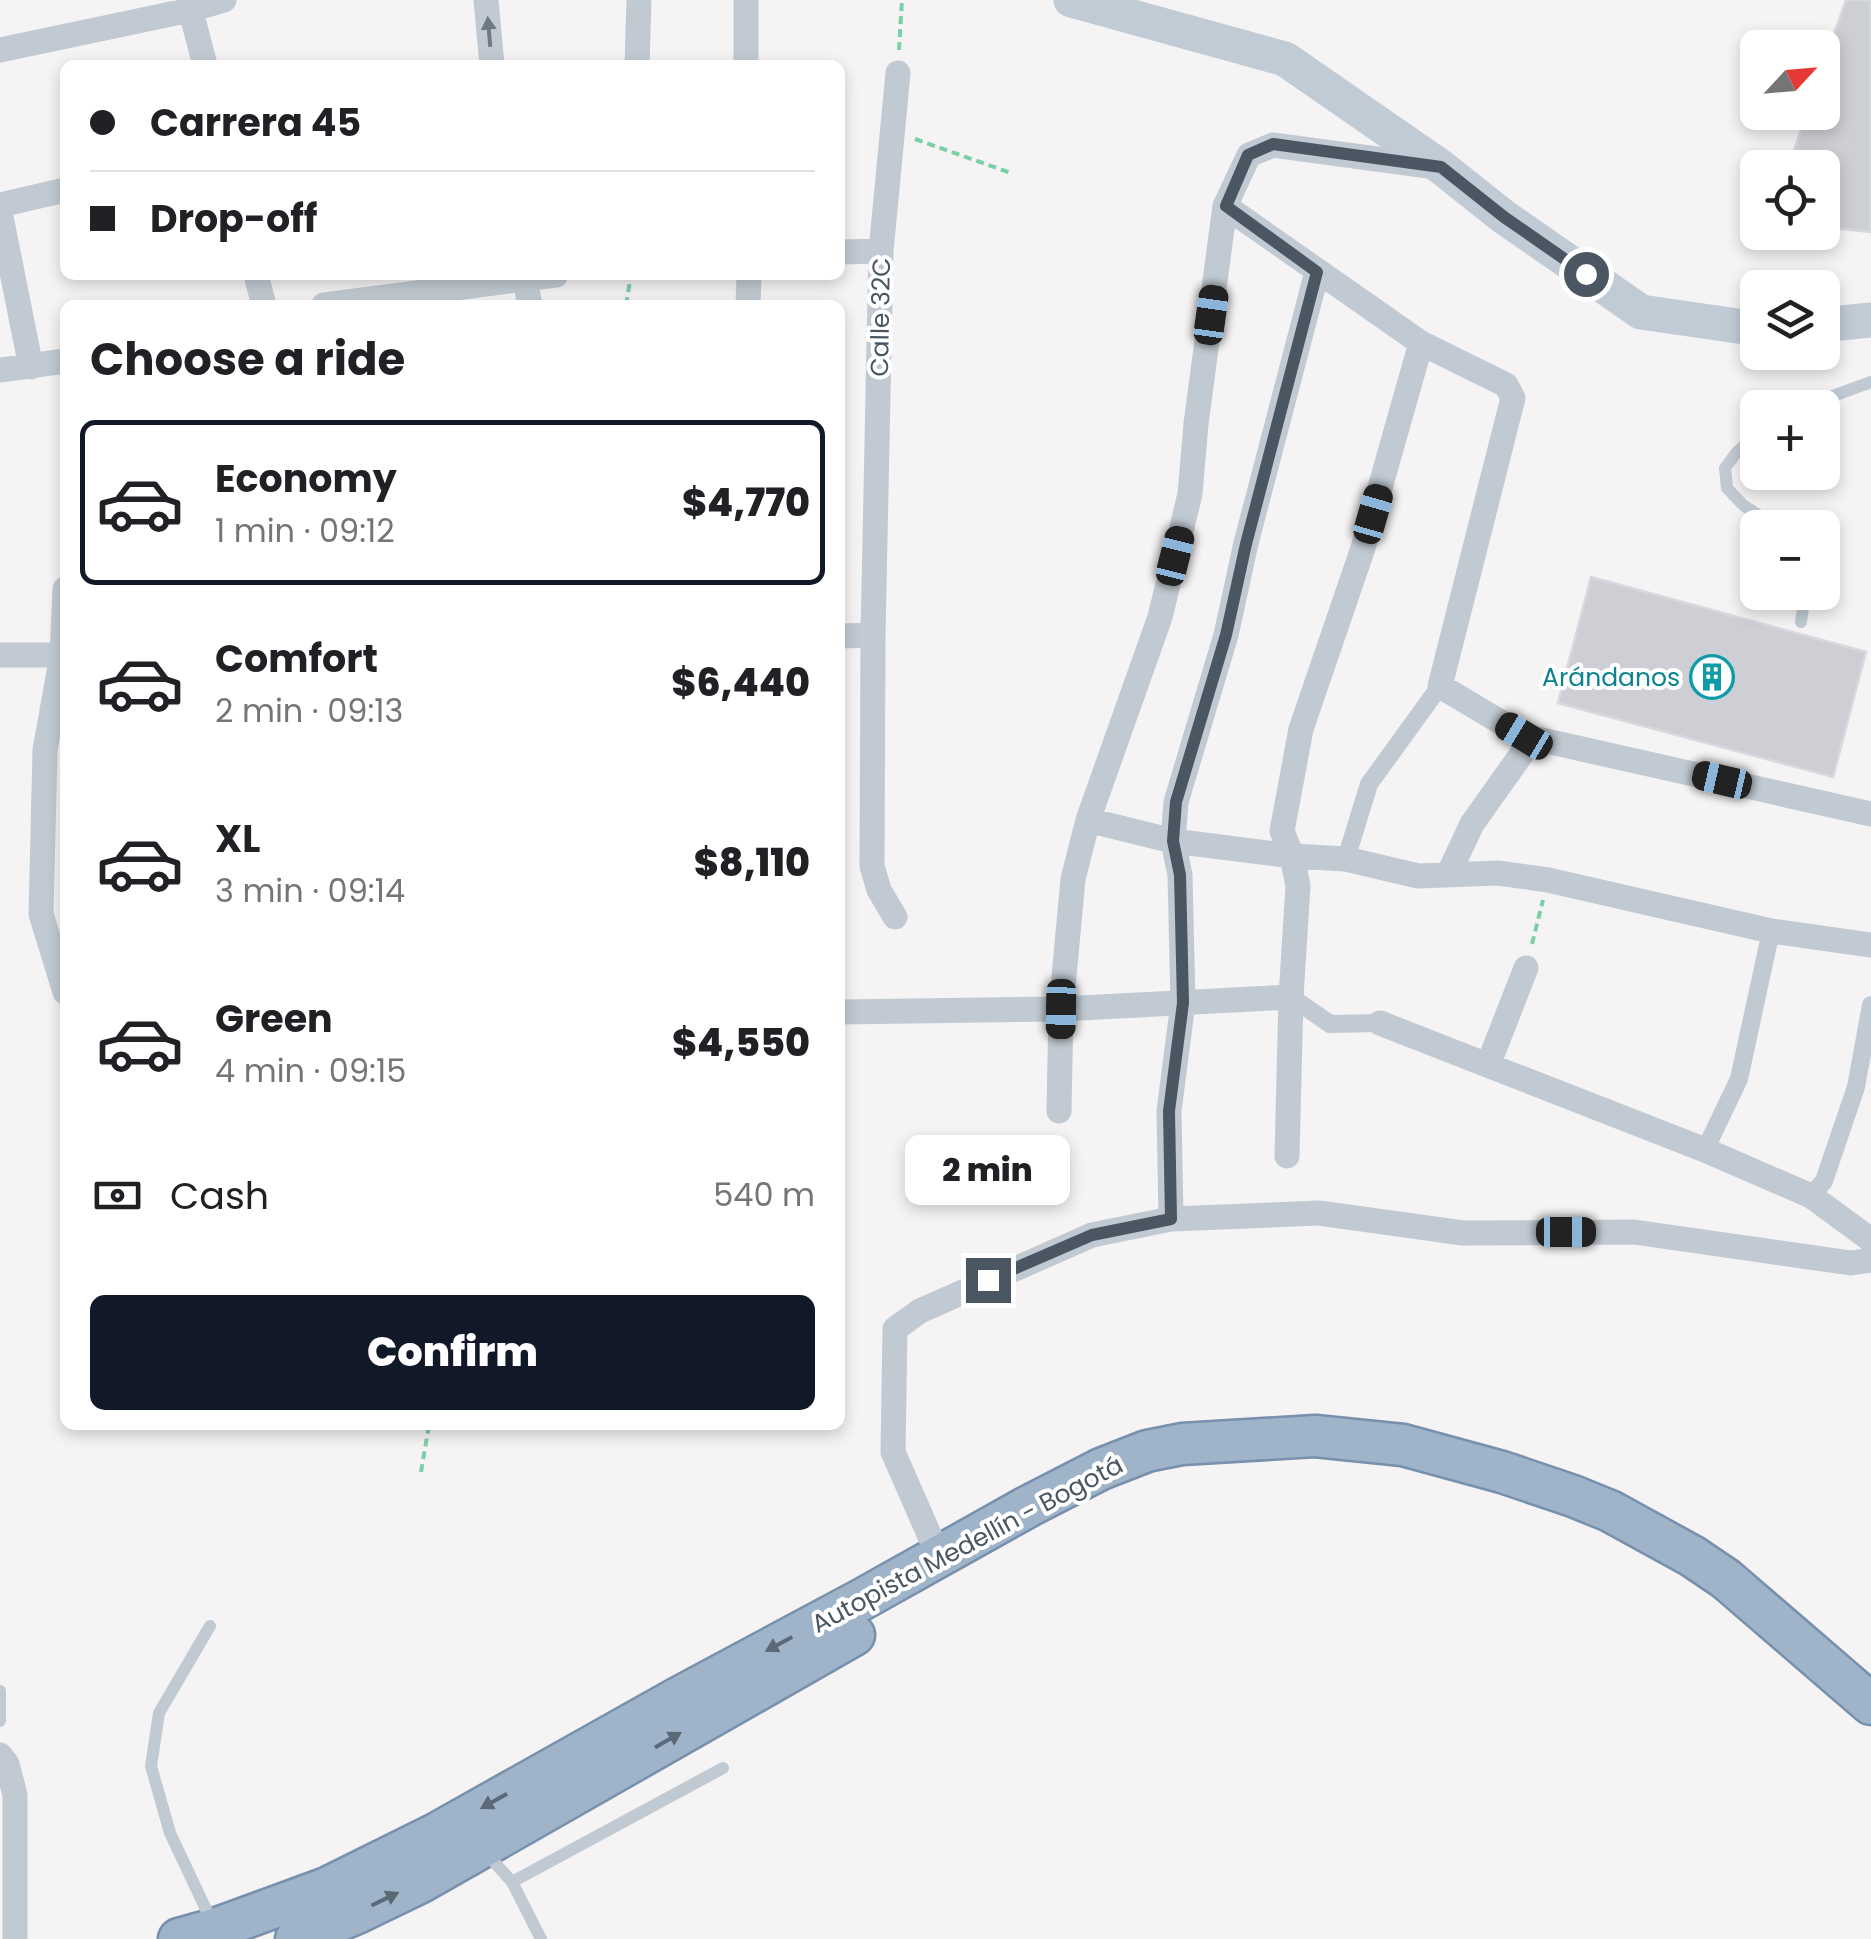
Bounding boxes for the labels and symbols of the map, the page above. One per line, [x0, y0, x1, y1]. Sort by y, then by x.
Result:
one-way arrow [481, 16, 497, 48]
north arrow [1740, 30, 1840, 130]
route start [1564, 252, 1609, 297]
street label: Calle 32C [862, 257, 899, 377]
car [1192, 283, 1230, 347]
car [1350, 481, 1396, 547]
car [1153, 523, 1197, 589]
building icon: Arándanos [1689, 654, 1735, 700]
place label: Arándanos [1542, 660, 1680, 695]
car [1491, 708, 1557, 764]
car [1689, 759, 1755, 801]
car [1045, 979, 1077, 1039]
callout: 2 min [906, 1135, 1070, 1205]
car [1536, 1217, 1596, 1247]
route end [966, 1258, 1011, 1303]
street label: Autopista Medellín - Bogotá [805, 1447, 1129, 1642]
one-way arrow [764, 1636, 793, 1653]
one-way arrow [654, 1732, 683, 1749]
one-way arrow [480, 1792, 508, 1810]
one-way arrow [371, 1891, 400, 1908]

